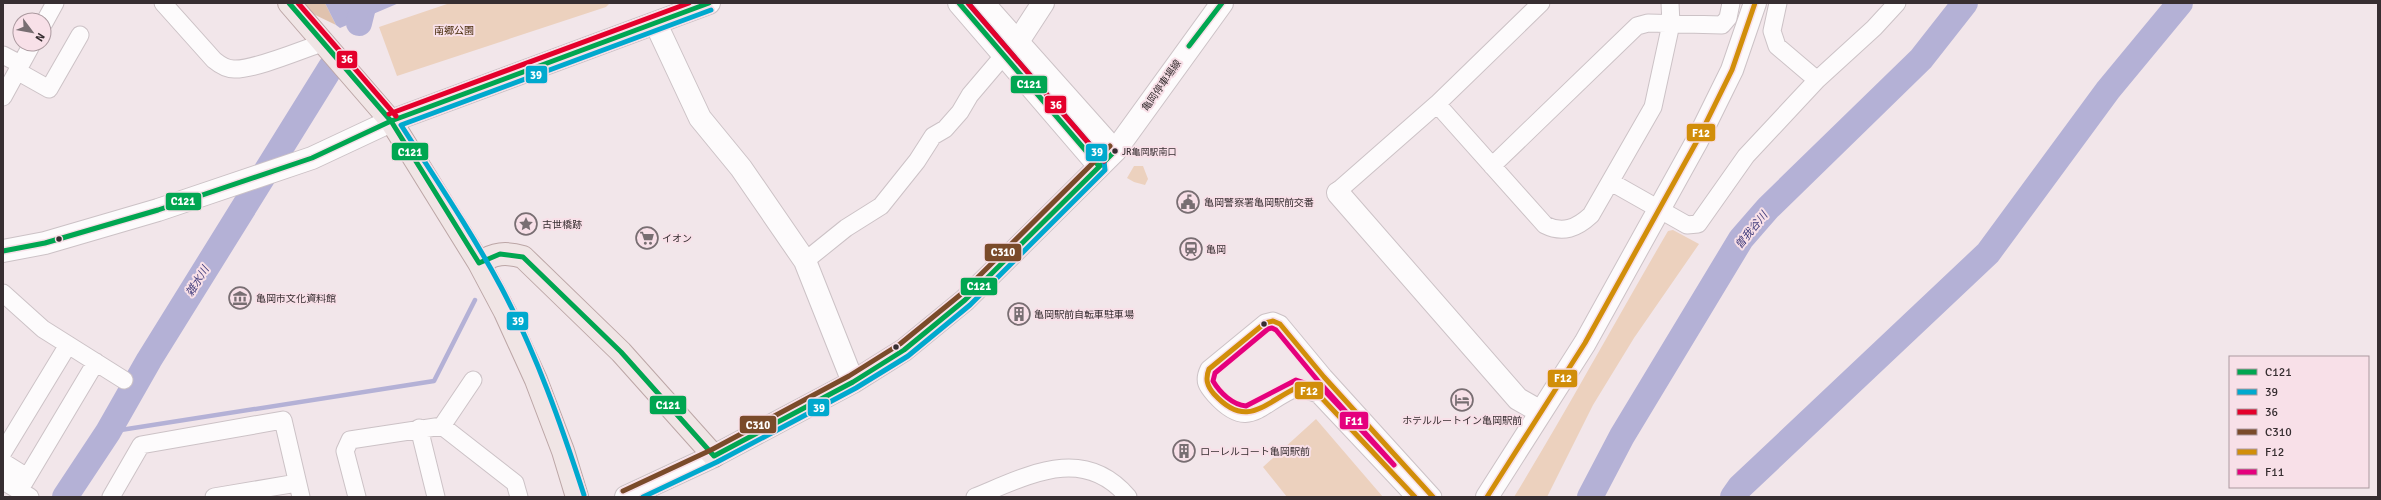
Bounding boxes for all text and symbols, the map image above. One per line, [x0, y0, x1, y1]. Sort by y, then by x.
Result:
north arrow [12, 12, 52, 52]
park label: 南郷公園 [434, 25, 474, 37]
text: N [33, 30, 48, 44]
line badge: 36 [336, 50, 358, 69]
text: 36 [341, 53, 353, 66]
street label: 亀岡停車場線 [1140, 58, 1184, 114]
line badge: 39 [525, 65, 548, 84]
text: 39 [530, 69, 542, 82]
line badge: C121 [1010, 75, 1048, 94]
text: C121 [1017, 78, 1041, 91]
line badge: 36 [1044, 95, 1067, 114]
text: 36 [1050, 99, 1062, 112]
line badge: F12 [1686, 123, 1716, 142]
text: F12 [1692, 127, 1710, 140]
line badge: C121 [391, 142, 429, 161]
line badge: 39 [1085, 143, 1108, 162]
text: C121 [398, 146, 422, 159]
text: 39 [1091, 146, 1103, 159]
marker: JR亀岡駅南口 [1110, 146, 1120, 156]
place label: JR亀岡駅南口 [1122, 147, 1176, 158]
public building icon: 亀岡警察署亀岡駅前交番 [1175, 189, 1201, 215]
line badge: C121 [165, 192, 202, 211]
text: C121 [171, 195, 195, 208]
place label: 亀岡警察署亀岡駅前交番 [1204, 197, 1314, 209]
water label: 曽我谷川 [1732, 208, 1771, 252]
place icon: 古世橋跡 [513, 211, 539, 237]
place label: 古世橋跡 [542, 219, 582, 231]
supermarket icon: イオン [634, 225, 660, 251]
place label: イオン [662, 233, 692, 245]
unlabelled marker [54, 234, 64, 244]
station icon: 亀岡 [1178, 236, 1204, 262]
line badge: C310 [984, 243, 1022, 262]
place label: 亀岡 [1206, 244, 1226, 256]
text: C310 [991, 246, 1015, 259]
water label: 雑水川 [183, 263, 212, 299]
line badge: C121 [960, 277, 998, 296]
text: C121 [967, 280, 991, 293]
museum icon: 亀岡市文化資料館 [227, 285, 253, 311]
place label: 亀岡市文化資料館 [256, 293, 336, 305]
building icon: 亀岡駅前自転車駐車場 [1006, 301, 1032, 327]
place label: 亀岡駅前自転車駐車場 [1034, 309, 1134, 321]
line badge: 39 [506, 311, 529, 331]
text: 39 [512, 315, 524, 328]
unlabelled marker [1259, 319, 1269, 329]
unlabelled marker [891, 342, 901, 352]
legend [2229, 356, 2369, 488]
text: C121 [2265, 365, 2292, 380]
line badge: F12 [1547, 369, 1578, 388]
text: F12 [1554, 372, 1572, 385]
line badge: F12 [1294, 381, 1324, 400]
text: F12 [1300, 385, 1318, 398]
text: 39 [2265, 385, 2278, 400]
hotel icon: ホテルルートイン亀岡駅前 [1449, 387, 1475, 413]
line badge: C121 [649, 395, 687, 415]
line badge: 39 [807, 398, 830, 417]
text: C121 [656, 399, 680, 412]
text: 39 [813, 402, 825, 415]
text: 36 [2265, 405, 2278, 420]
line badge: F11 [1339, 411, 1369, 430]
line badge: C310 [739, 415, 777, 434]
text: F11 [1345, 415, 1363, 428]
place label: ホテルルートイン亀岡駅前 [1402, 415, 1522, 427]
text: C310 [746, 419, 770, 432]
text: C310 [2265, 425, 2292, 440]
building icon: ローレルコート亀岡駅前 [1171, 438, 1197, 464]
text: F12 [2265, 445, 2284, 460]
place label: ローレルコート亀岡駅前 [1200, 446, 1310, 458]
text: F11 [2265, 465, 2284, 480]

